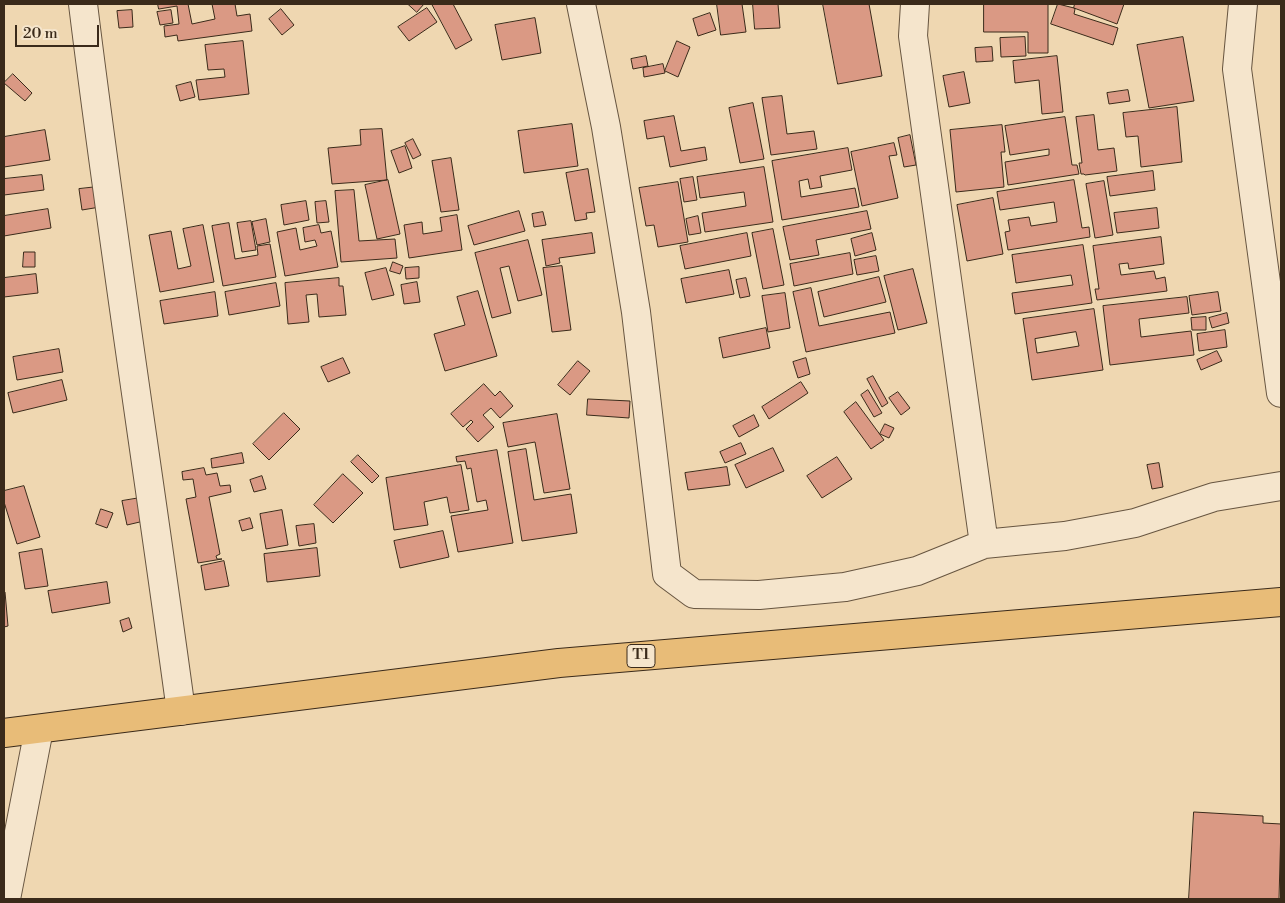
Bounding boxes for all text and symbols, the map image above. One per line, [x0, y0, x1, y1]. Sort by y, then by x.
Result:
scale bar [18, 15, 101, 47]
text: 20 m [23, 24, 58, 43]
road number: T1 [627, 644, 655, 668]

